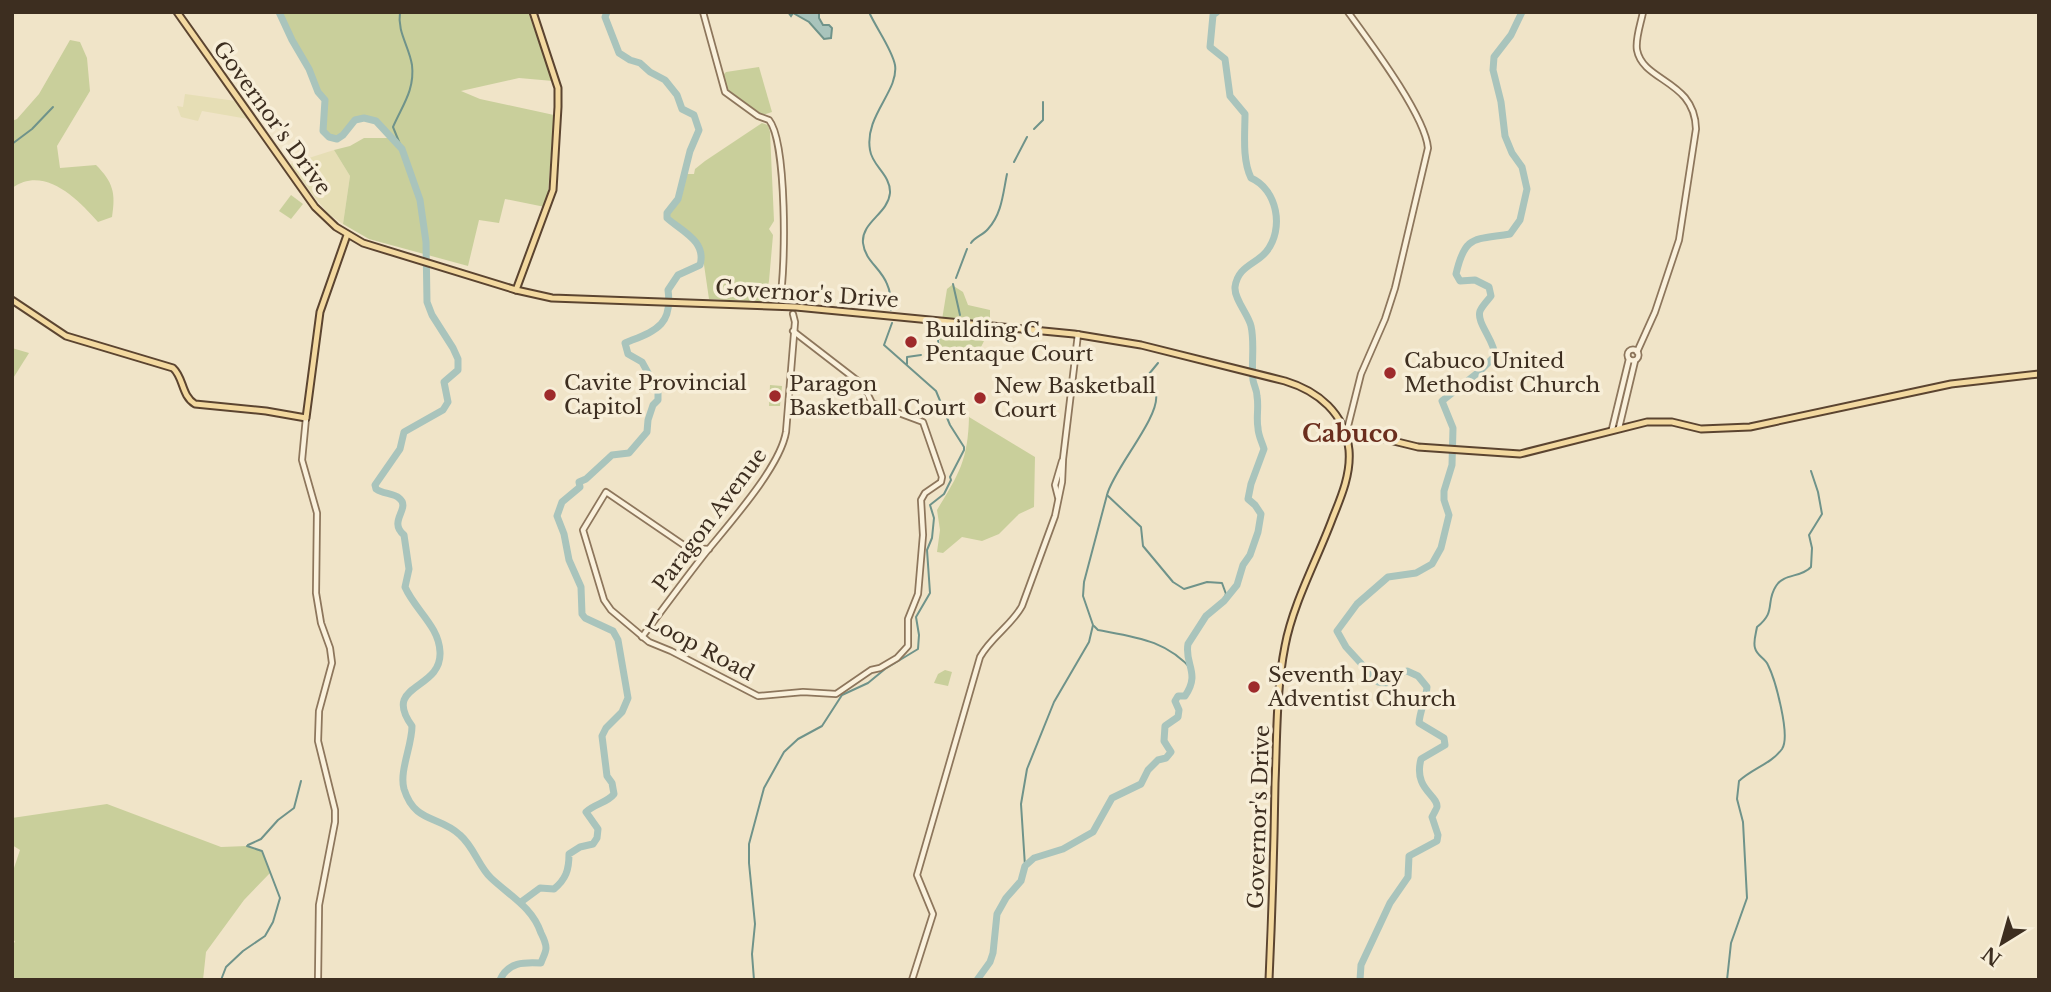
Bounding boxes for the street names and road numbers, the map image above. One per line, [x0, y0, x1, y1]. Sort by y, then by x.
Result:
street label: Governor's Drive [207, 36, 337, 200]
street label: Governor's Drive [714, 275, 900, 313]
street label: Paragon Avenue [647, 443, 773, 597]
street label: Loop Road [641, 608, 759, 686]
street label: Governor's Drive [1243, 725, 1275, 909]

